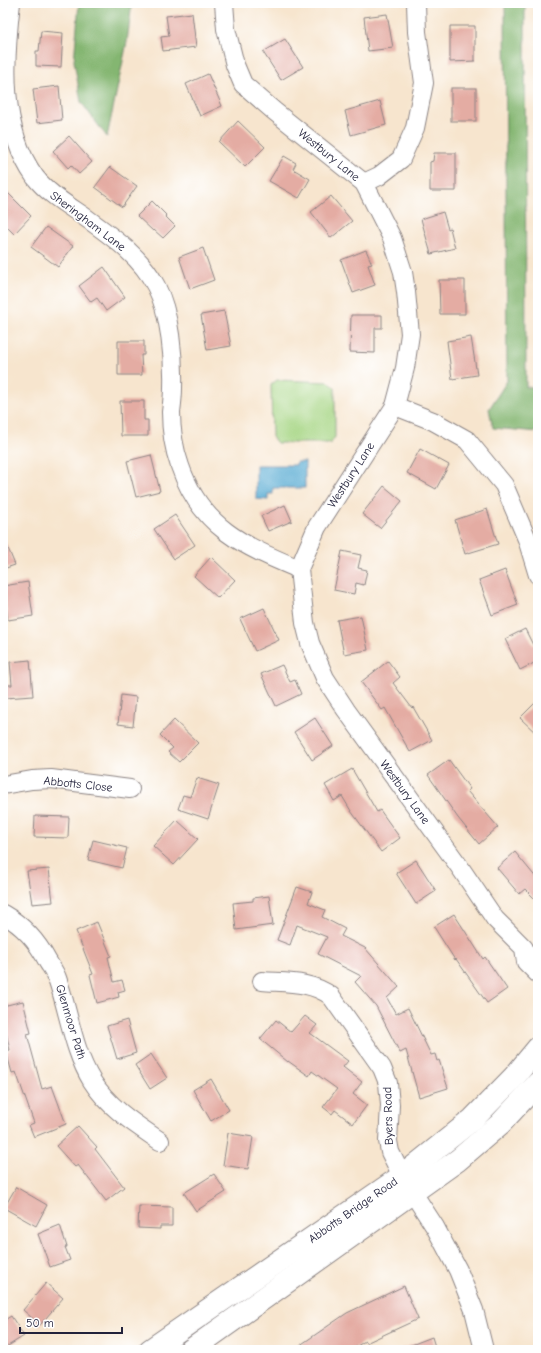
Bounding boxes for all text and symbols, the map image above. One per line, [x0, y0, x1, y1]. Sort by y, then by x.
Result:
street label: Westbury Lane [295, 126, 363, 184]
street label: Sheringham Lane [48, 188, 128, 254]
street label: Westbury Lane [325, 440, 377, 510]
street label: Westbury Lane [377, 757, 433, 827]
street label: Abbotts Close [43, 773, 113, 795]
street label: Glenmoor Path [53, 983, 89, 1061]
street label: Byers Road [380, 1087, 396, 1145]
street label: Abbotts Bridge Road [306, 1174, 400, 1246]
scale bar [20, 1309, 122, 1335]
text: 50 m [26, 1316, 54, 1330]

